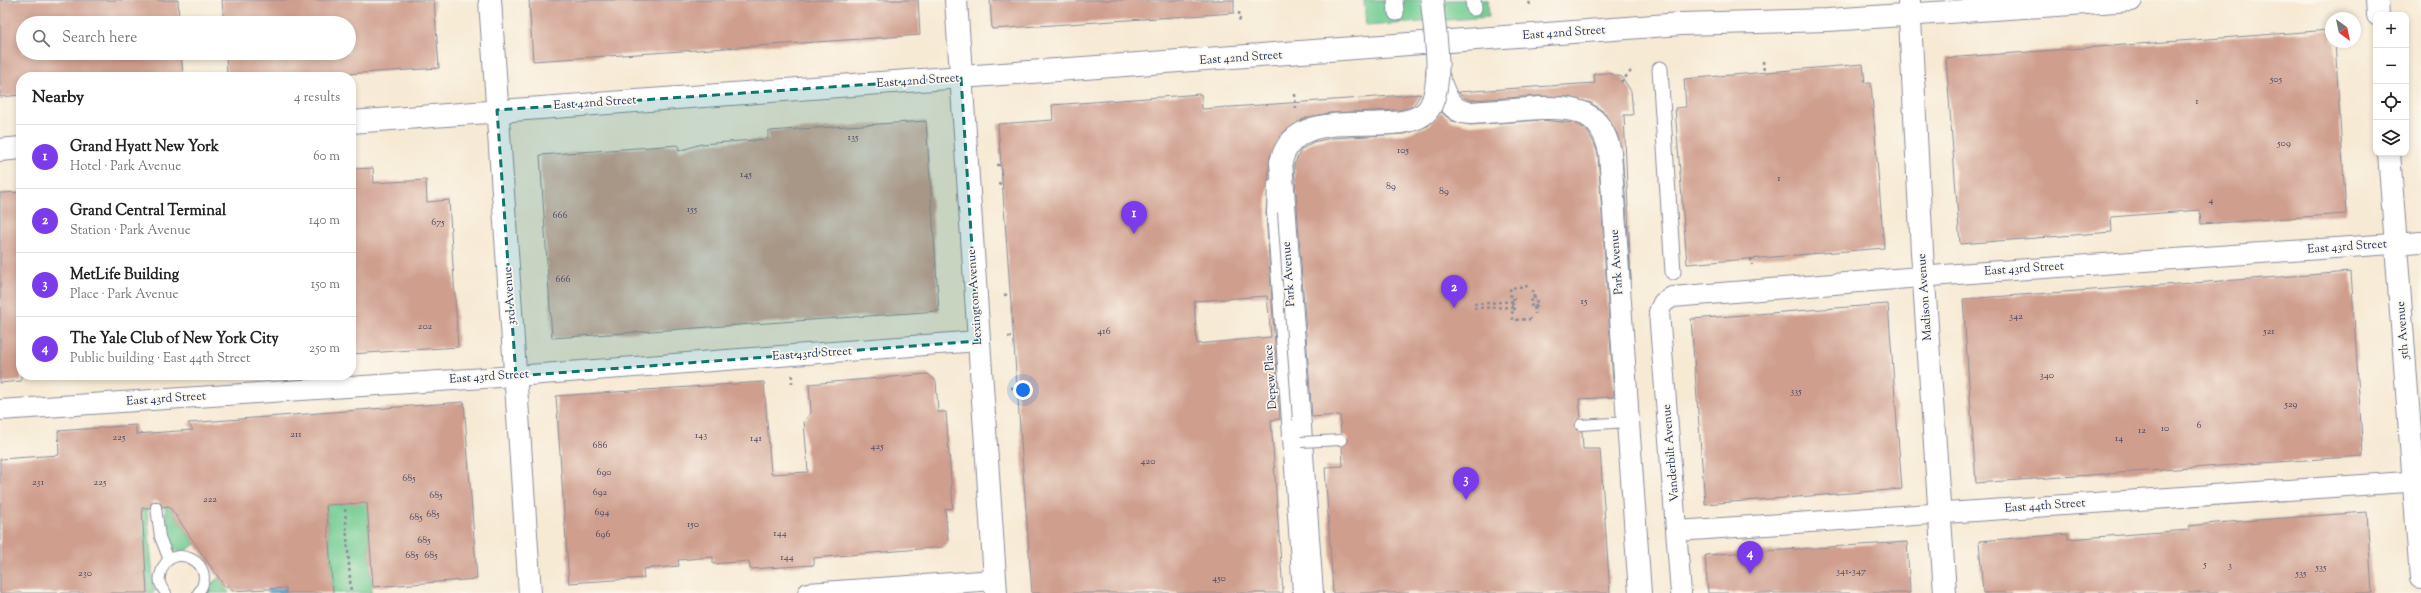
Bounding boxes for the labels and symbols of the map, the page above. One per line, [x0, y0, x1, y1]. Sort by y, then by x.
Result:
north arrow [2325, 12, 2361, 48]
street label: East 42nd Street [1522, 21, 1606, 45]
street label: East 42nd Street [1199, 46, 1283, 70]
street label: East 42nd Street [876, 69, 960, 93]
house number: 505 [2269, 72, 2283, 87]
street label: East 42nd Street [553, 91, 637, 115]
house number: 1 [2195, 94, 2199, 109]
house number: 135 [848, 130, 859, 145]
house number: 509 [2276, 136, 2291, 151]
house number: 105 [1397, 143, 1410, 158]
house number: 145 [740, 167, 753, 182]
house number: 1 [1777, 171, 1781, 186]
house number: 89 [1386, 179, 1396, 194]
house number: 89 [1439, 184, 1449, 199]
house number: 4 [2208, 193, 2214, 208]
pin: 1 [1121, 201, 1147, 234]
house number: 155 [687, 202, 698, 217]
house number: 666 [553, 208, 567, 223]
house number: 675 [431, 215, 445, 230]
street label: Park Avenue [1606, 228, 1628, 295]
street label: East 43rd Street [2307, 235, 2387, 259]
street label: Park Avenue [1278, 240, 1300, 307]
street label: Lexington Avenue [963, 248, 987, 345]
street label: Madison Avenue [1913, 252, 1937, 341]
street label: East 43rd Street [1984, 257, 2064, 281]
street label: 3rd Avenue [499, 266, 521, 326]
house number: 666 [556, 272, 570, 287]
pin: 2 [1441, 275, 1467, 308]
house number: 15 [1581, 294, 1588, 309]
street label: 5th Avenue [2392, 300, 2414, 361]
house number: 342 [2009, 309, 2023, 324]
house number: 202 [418, 319, 433, 334]
house number: 416 [1097, 324, 1111, 339]
house number: 521 [2262, 324, 2275, 339]
street label: East 43rd Street [772, 342, 852, 366]
street label: Depew Place [1260, 344, 1282, 410]
street label: East 43rd Street [449, 365, 529, 389]
house number: 340 [2040, 368, 2054, 383]
your location [1013, 380, 1033, 400]
house number: 335 [1790, 384, 1802, 399]
street label: East 43rd Street [126, 387, 206, 411]
house number: 529 [2284, 397, 2298, 412]
street label: Vanderbilt Avenue [1658, 403, 1684, 503]
house number: 6 [2197, 418, 2202, 433]
house number: 10 [2161, 421, 2169, 436]
house number: 12 [2138, 423, 2146, 438]
house number: 211 [290, 427, 302, 442]
house number: 143 [695, 428, 707, 443]
house number: 225 [113, 430, 126, 445]
house number: 141 [750, 431, 763, 446]
house number: 14 [2115, 431, 2123, 446]
house number: 686 [593, 438, 607, 453]
house number: 425 [870, 439, 884, 454]
house number: 420 [1140, 454, 1156, 469]
house number: 690 [596, 465, 612, 480]
pin: 3 [1453, 467, 1479, 500]
house number: 685 [402, 471, 416, 486]
house number: 231 [32, 475, 45, 490]
house number: 225 [94, 475, 107, 490]
house number: 692 [593, 485, 608, 500]
house number: 685 [429, 488, 443, 503]
house number: 222 [203, 492, 217, 507]
street label: East 44th Street [2004, 494, 2086, 518]
house number: 694 [595, 505, 609, 520]
house number: 685 [426, 507, 440, 522]
house number: 685 [409, 510, 423, 525]
house number: 150 [687, 517, 699, 532]
house number: 144 [773, 526, 787, 541]
house number: 696 [596, 527, 610, 542]
house number: 685 [417, 533, 431, 548]
pin: 4 [1737, 541, 1763, 574]
house number: 685 [405, 548, 419, 563]
house number: 685 [424, 548, 438, 563]
house number: 144 [780, 550, 794, 565]
house number: 5 [2202, 557, 2207, 572]
house number: 3 [2228, 558, 2232, 573]
house number: 535 [2315, 560, 2327, 575]
house number: 341-347 [1836, 564, 1866, 579]
house number: 230 [78, 566, 92, 581]
house number: 535 [2295, 566, 2307, 581]
house number: 450 [1212, 571, 1226, 586]

